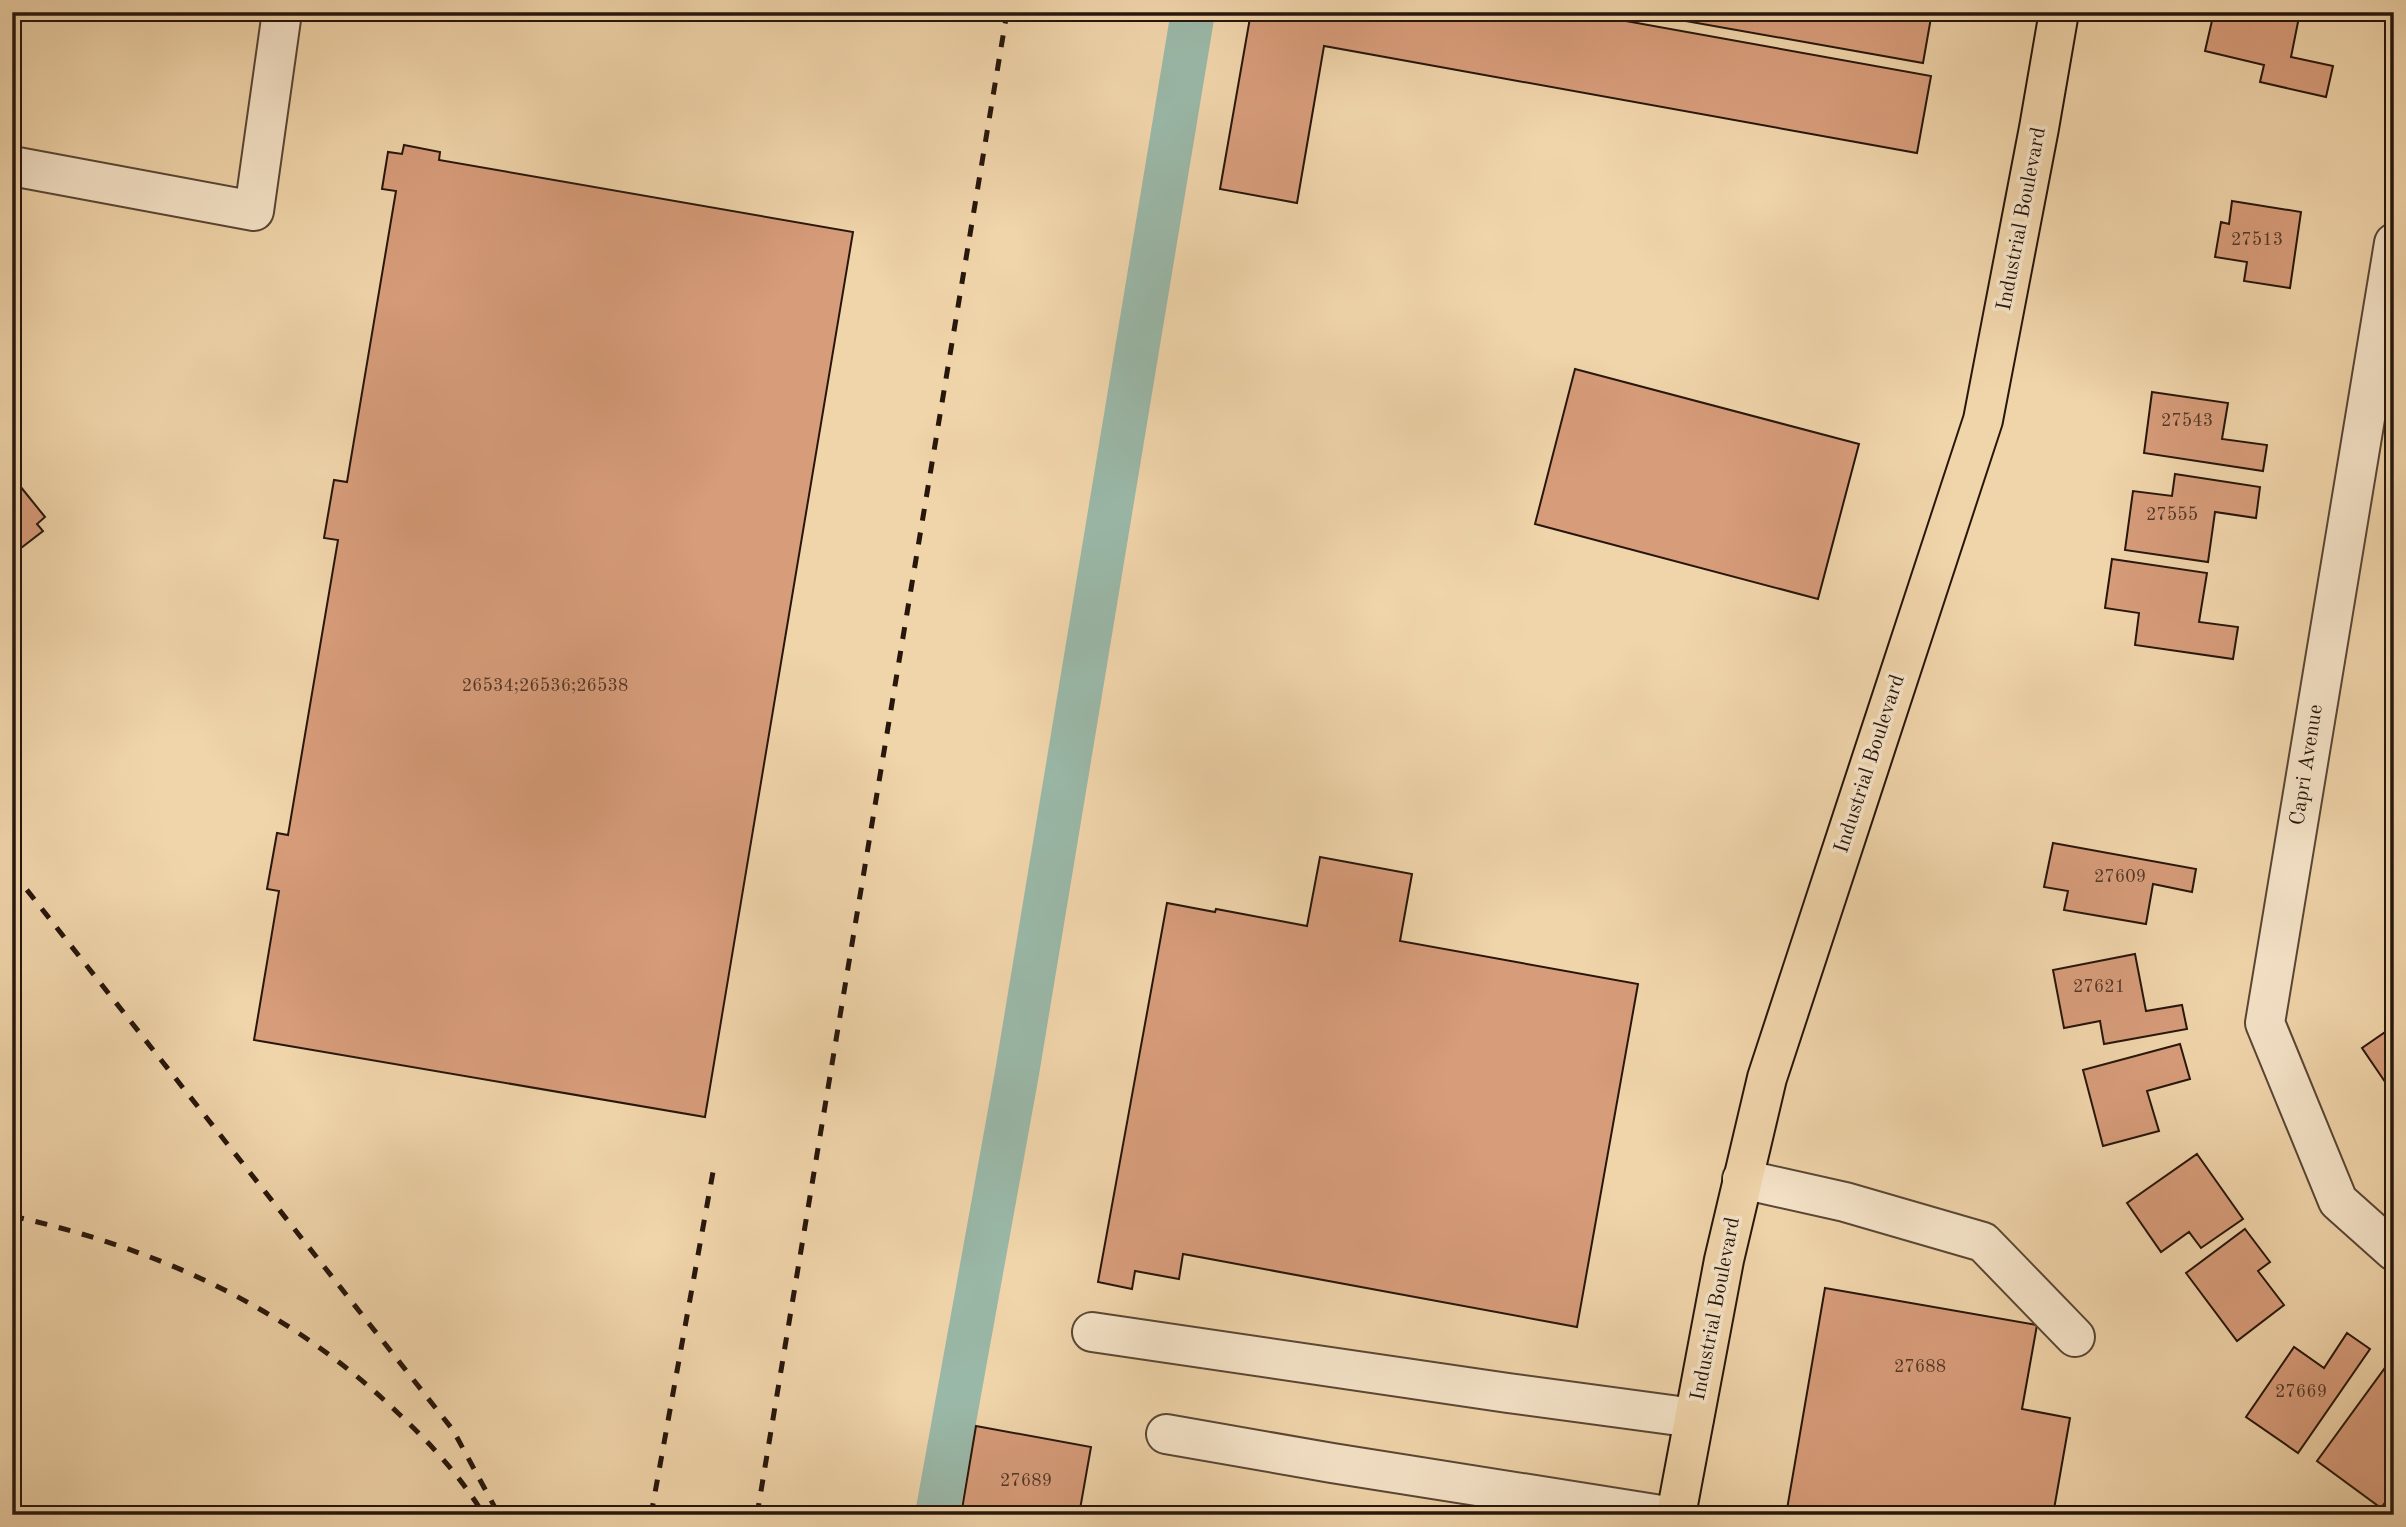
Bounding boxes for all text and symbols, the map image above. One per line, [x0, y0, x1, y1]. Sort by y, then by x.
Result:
street label: Industrial Boulevard [1994, 126, 2050, 312]
house number: 27513 [2231, 231, 2283, 249]
house number: 27543 [2161, 412, 2213, 430]
house number: 27555 [2146, 506, 2198, 524]
street label: Industrial Boulevard [1831, 672, 1909, 856]
house number: 26534;26536;26538 [462, 677, 628, 695]
street label: Capri Avenue [2287, 703, 2327, 827]
house number: 27609 [2094, 868, 2146, 886]
house number: 27621 [2073, 978, 2125, 996]
street label: Industrial Boulevard [1688, 1216, 1744, 1402]
house number: 27688 [1894, 1358, 1946, 1376]
house number: 27669 [2275, 1383, 2327, 1401]
house number: 27689 [1000, 1472, 1052, 1490]

